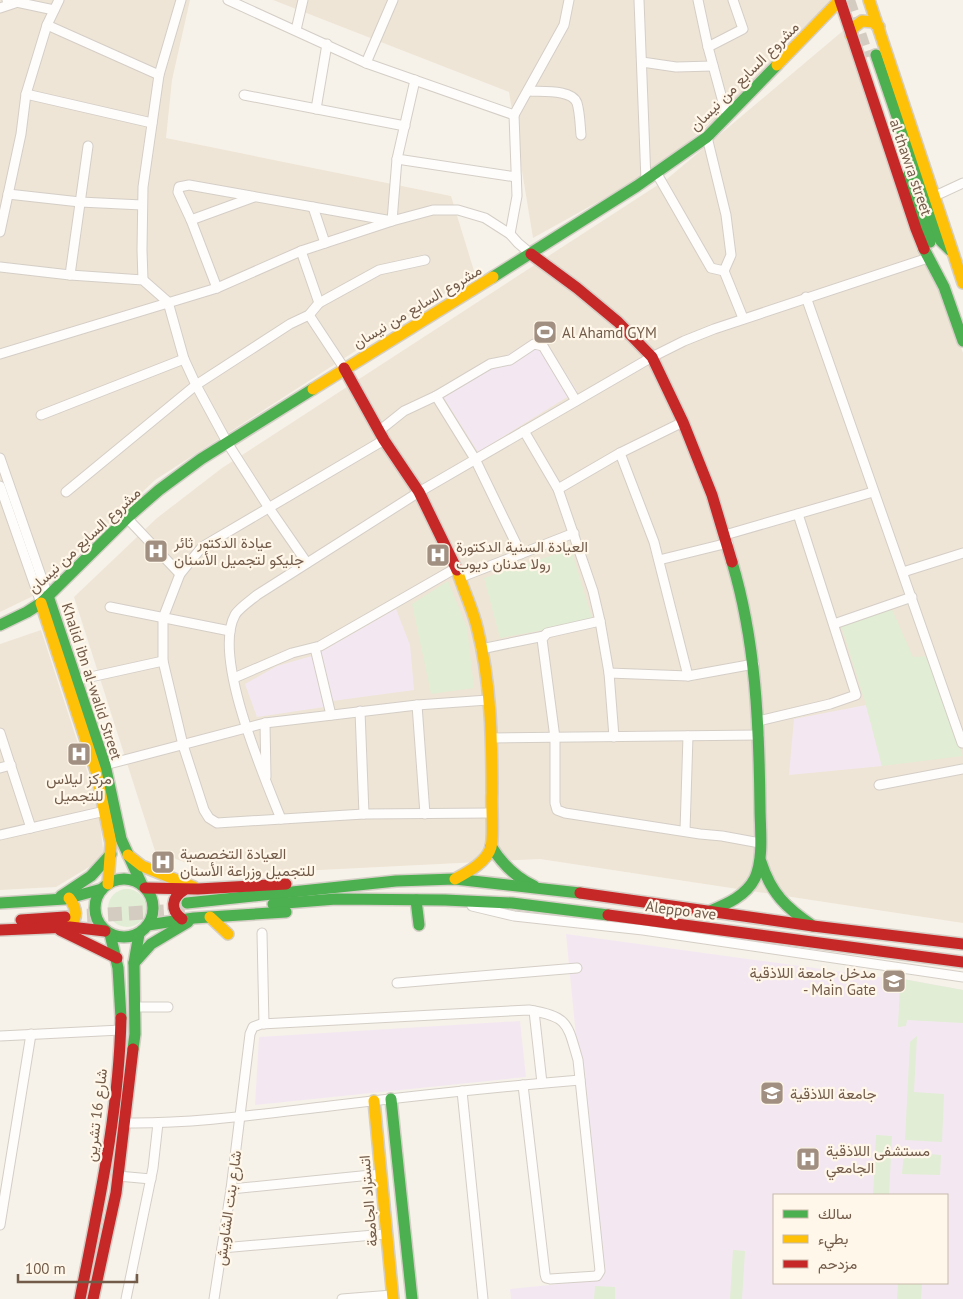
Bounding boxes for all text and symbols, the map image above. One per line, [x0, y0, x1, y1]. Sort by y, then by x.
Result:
street label: مشروع السابع من نيسان [685, 17, 804, 136]
street label: al thawra street [886, 116, 936, 218]
street label: مشروع السابع من نيسان [349, 260, 486, 354]
sports icon: Al Ahamd GYM [532, 319, 558, 345]
place label: Al Ahamd GYM [562, 323, 657, 342]
street label: مشروع السابع من نيسان [24, 483, 146, 599]
place label: عيادة الدكتور ثائر جليكو لتجميل الأسنان [173, 533, 304, 569]
place label: العيادة السنية الدكتورة رولا عدنان ديوب [456, 537, 588, 573]
hospital icon: عيادة الدكتور ثائر جليكو لتجميل الأسنان [143, 538, 169, 564]
hospital icon: العيادة السنية الدكتورة رولا عدنان ديوب [425, 542, 451, 568]
street label: Khalid ibn al-walid Street [58, 600, 126, 762]
hospital icon: مركز ليلاس للتجميل [66, 741, 92, 767]
place label: مركز ليلاس للتجميل [46, 769, 112, 805]
place label: العيادة التخصصية للتجميل وزراعة الأسنان [180, 844, 315, 880]
hospital icon: العيادة التخصصية للتجميل وزراعة الأسنان [150, 849, 176, 875]
street label: Aleppo ave [645, 896, 717, 924]
place label: مدخل جامعة اللاذقية - Main Gate [749, 963, 876, 999]
school or university icon: مدخل جامعة اللاذقية - Main Gate [881, 968, 907, 994]
street label: شارع 16 تشرين [81, 1067, 113, 1163]
school or university icon: جامعة اللاذقية [759, 1080, 785, 1106]
place label: جامعة اللاذقية [790, 1084, 876, 1103]
place label: مستشفى اللاذقية الجامعي [826, 1141, 930, 1181]
hospital icon: مستشفى اللاذقية الجامعي [795, 1146, 821, 1172]
street label: شارع بنت الشاويش [211, 1149, 247, 1267]
street label: اتستراد الجامعة [355, 1154, 381, 1248]
legend [773, 1194, 948, 1284]
text: سالك [818, 1204, 852, 1223]
text: بطيء [818, 1229, 848, 1252]
scale bar [18, 1252, 136, 1284]
text: مزدحم [818, 1254, 857, 1274]
text: 100 m [25, 1259, 66, 1278]

